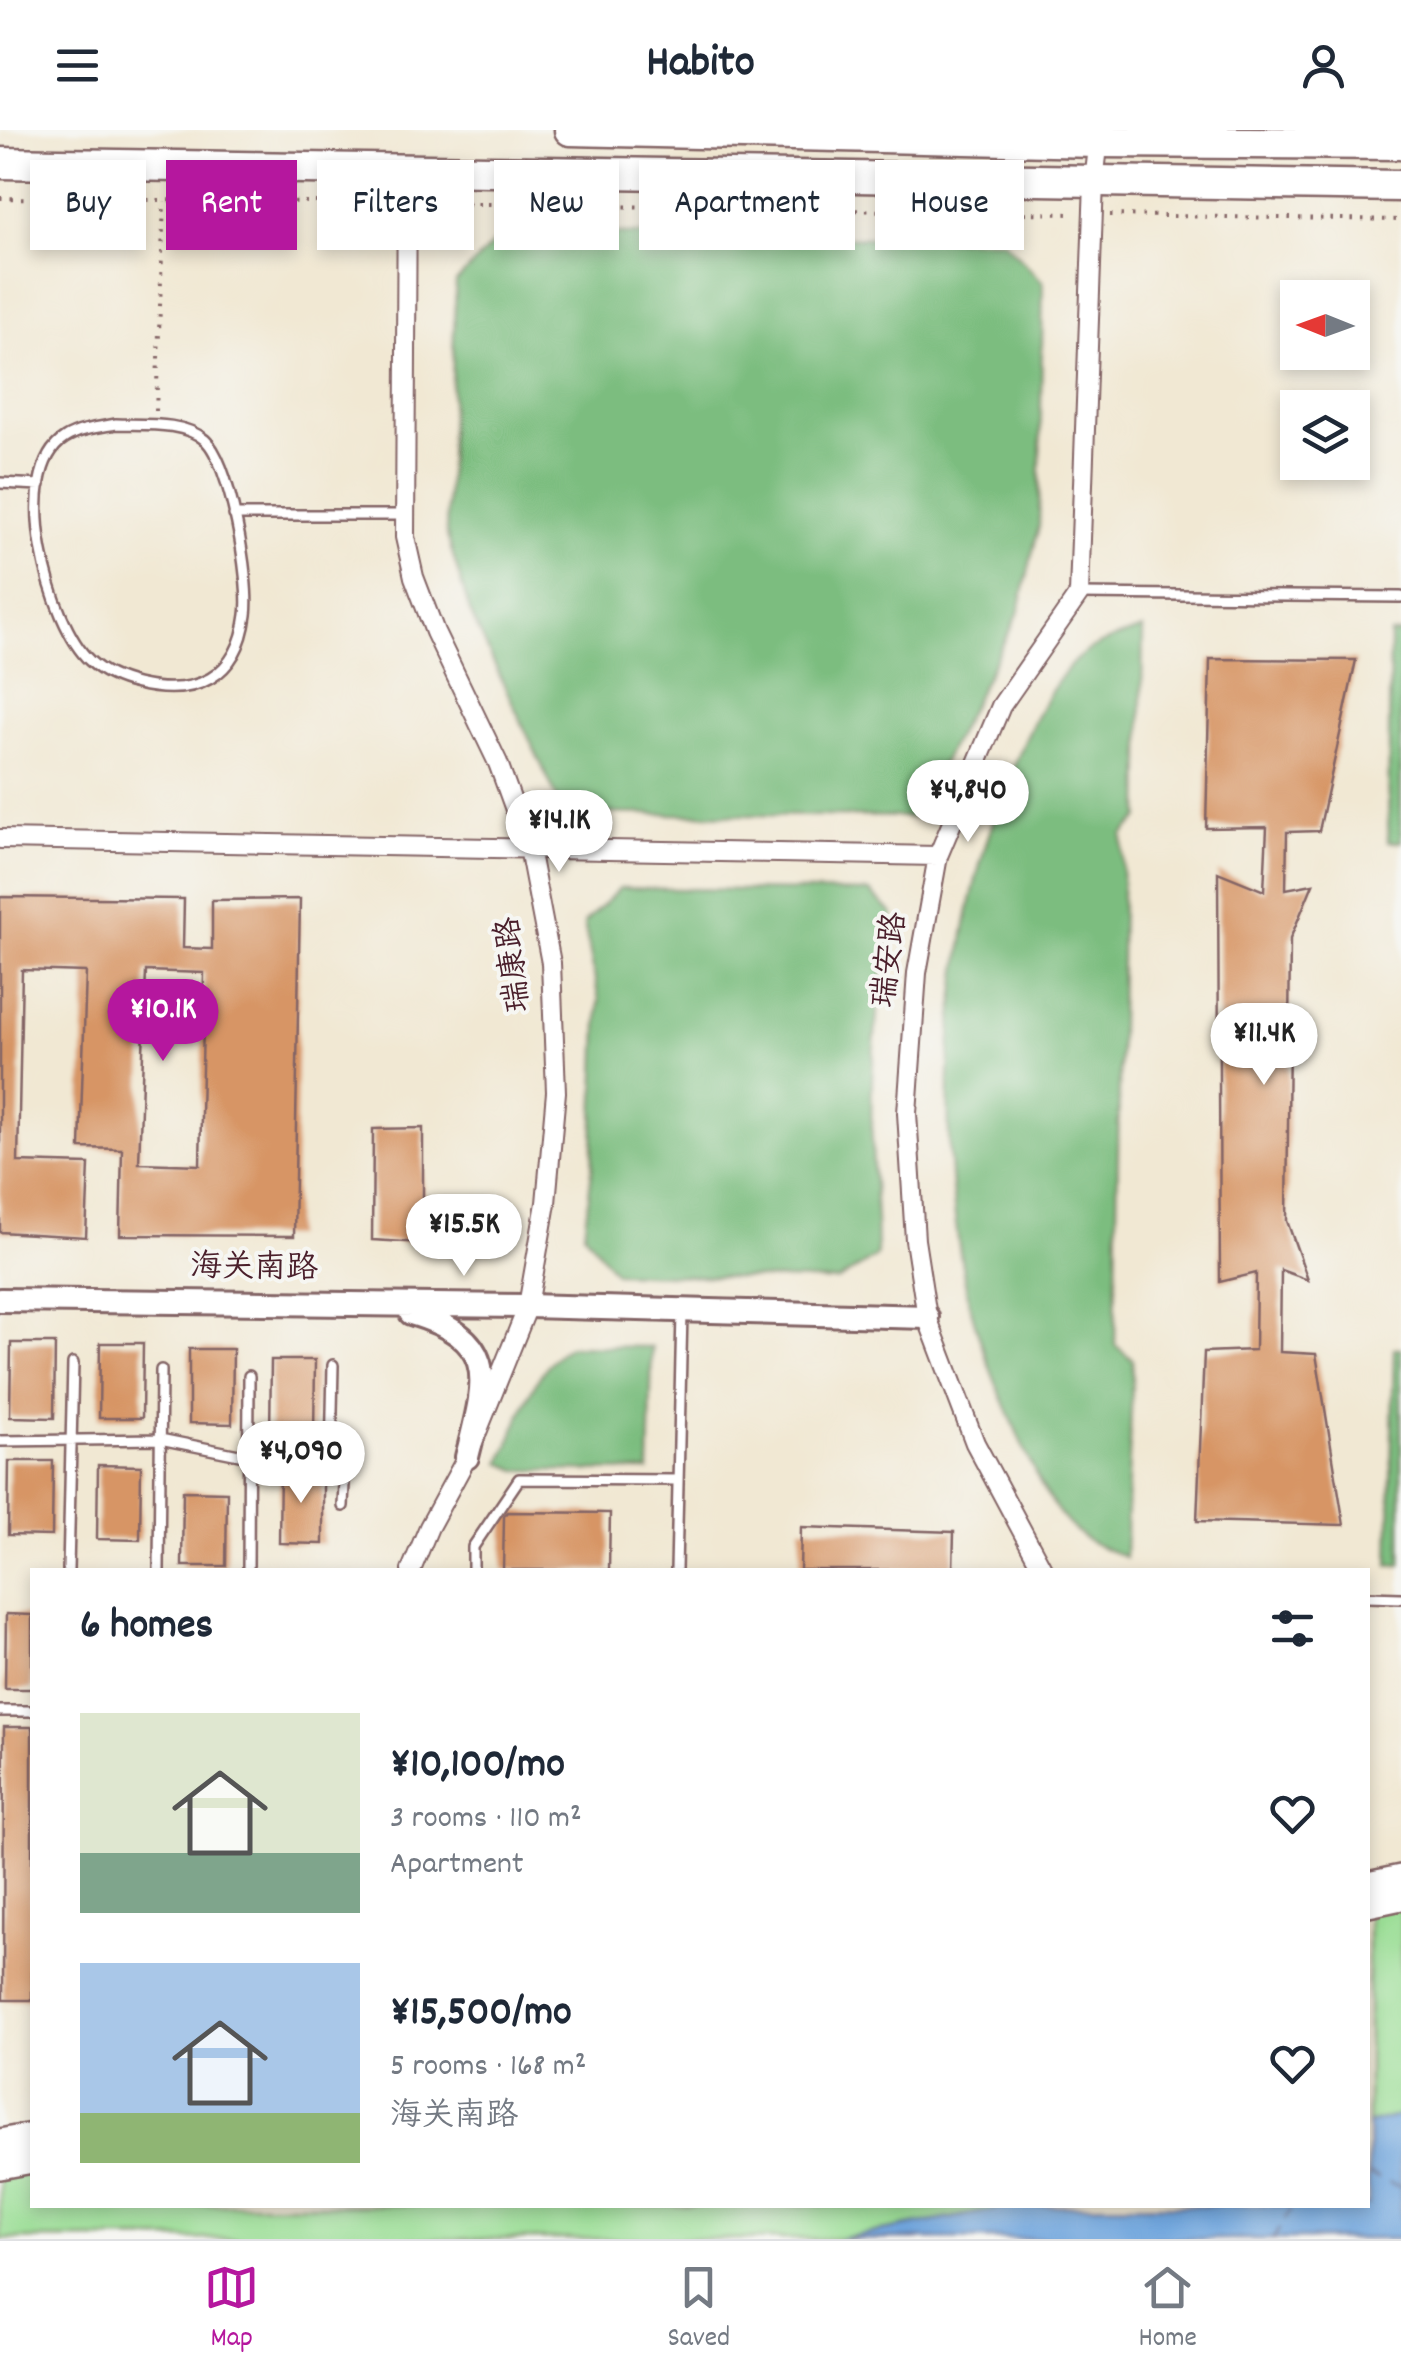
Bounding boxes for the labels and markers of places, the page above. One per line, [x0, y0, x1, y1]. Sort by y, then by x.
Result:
pin: ¥4,840 [887, 760, 1049, 845]
pin: ¥14.1K [478, 790, 640, 875]
pin: ¥10.1K [82, 979, 244, 1064]
pin: ¥11.4K [1183, 1003, 1345, 1088]
pin: ¥15.5K [383, 1194, 545, 1279]
pin: ¥4,090 [220, 1421, 382, 1506]

